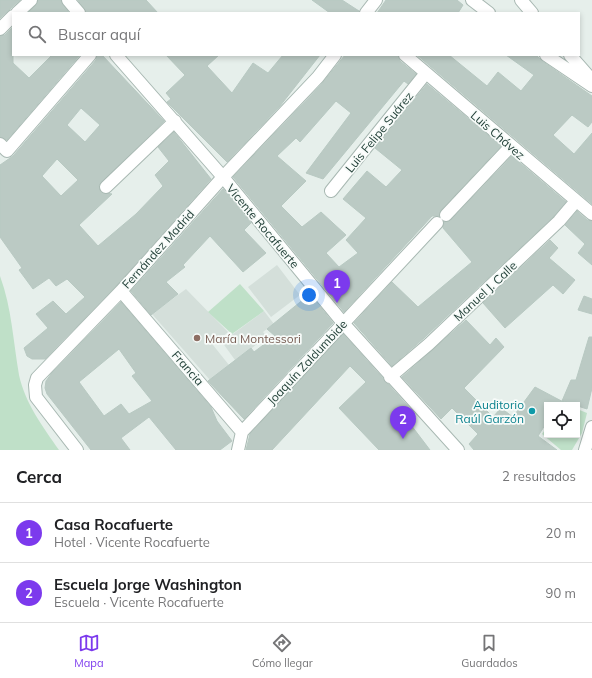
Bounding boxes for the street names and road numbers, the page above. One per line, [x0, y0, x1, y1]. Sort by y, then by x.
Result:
street label: Luis Felipe Suárez [342, 89, 416, 175]
street label: Luis Chávez [468, 107, 528, 163]
street label: Vicente Rocafuerte [223, 181, 303, 271]
street label: Fernández Madrid [119, 207, 197, 291]
street label: Manuel J. Calle [450, 258, 520, 324]
street label: Joaquín Zaldumbide [264, 316, 350, 408]
street label: Francia [169, 348, 207, 388]

